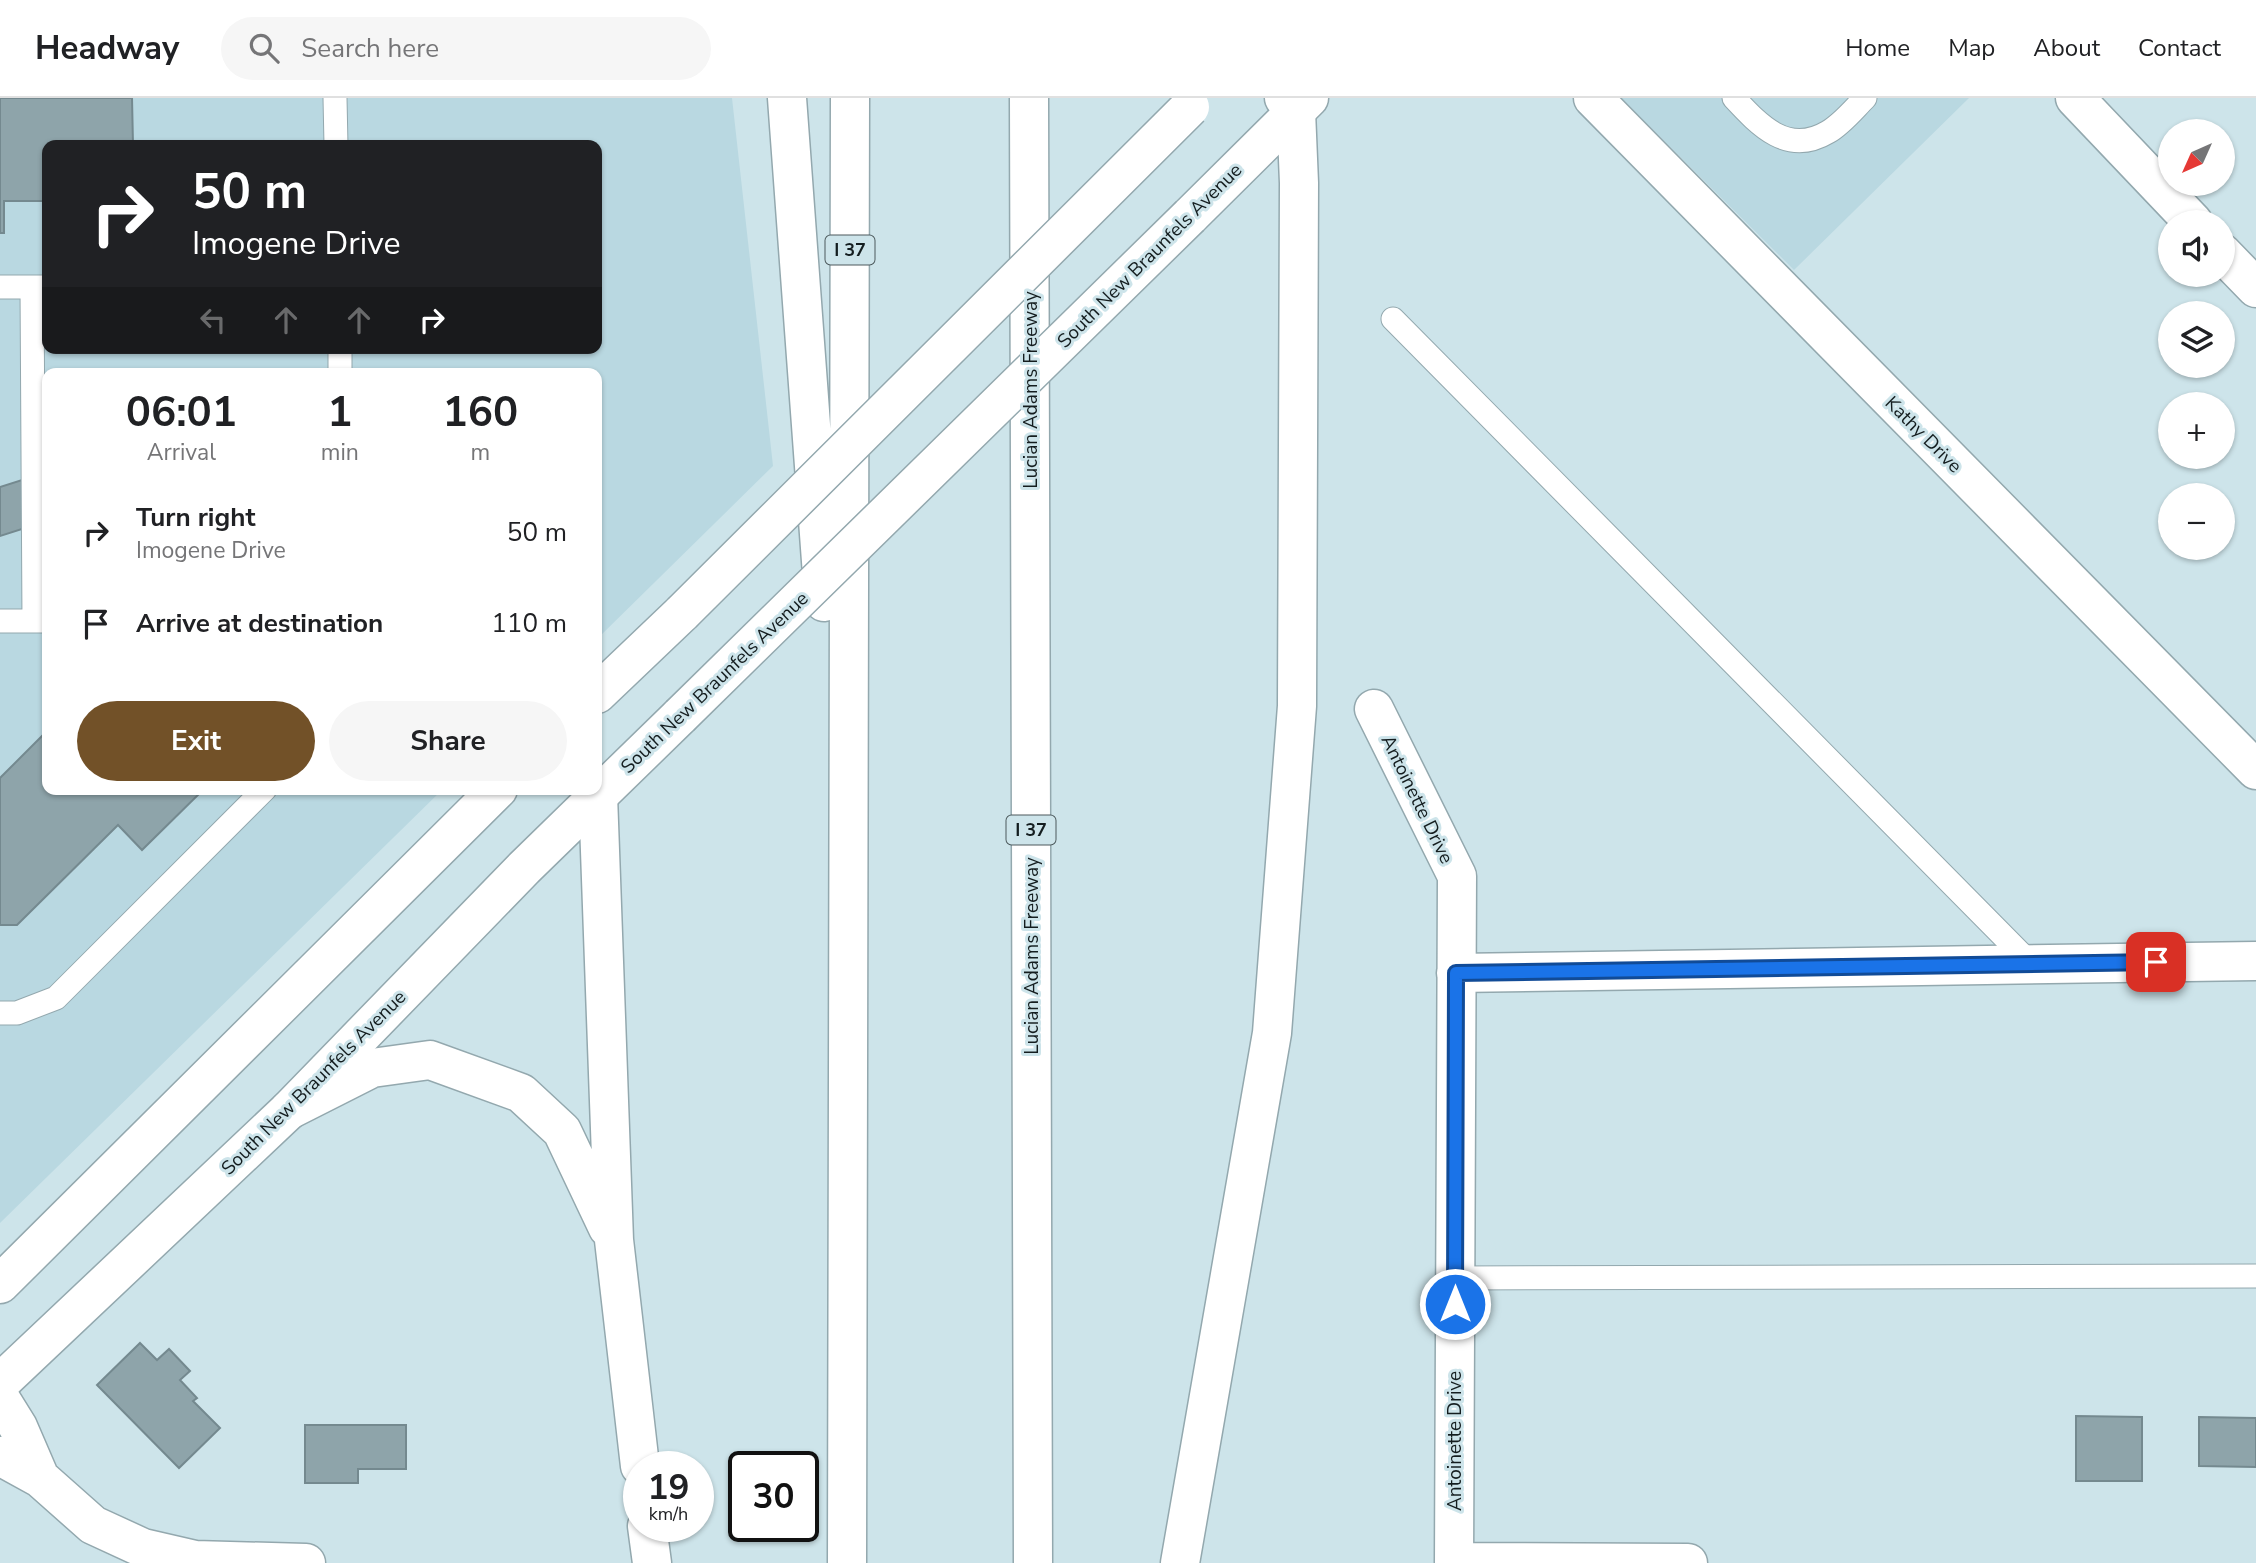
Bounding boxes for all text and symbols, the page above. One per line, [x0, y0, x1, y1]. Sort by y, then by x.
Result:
search box [221, 17, 711, 80]
text: Headway [35, 26, 179, 71]
icon: search [245, 29, 283, 67]
text: Search here [301, 31, 439, 66]
text: Home [1845, 32, 1910, 64]
text: Map [1948, 32, 1995, 64]
text: About [2033, 32, 2100, 64]
text: Contact [2138, 32, 2221, 64]
north arrow [2158, 119, 2235, 196]
map controls [2158, 119, 2235, 560]
text: 50 m [192, 158, 307, 225]
street label: South New Braunfels Avenue [1052, 158, 1248, 354]
icon: right [77, 168, 168, 259]
button: sound [2158, 210, 2235, 287]
text: Imogene Drive [192, 222, 400, 265]
road number: I 37 [826, 236, 874, 265]
street label: Lucian Adams Freeway [1018, 291, 1044, 489]
icon: left [194, 301, 232, 339]
icon: ahead [267, 301, 305, 339]
icon: ahead [340, 301, 378, 339]
icon: right [413, 301, 451, 339]
button: layers [2158, 301, 2235, 378]
text: 06:01 [126, 384, 237, 441]
text: 1 [327, 384, 352, 441]
text: 160 [443, 384, 518, 441]
street label: Kathy Drive [1879, 391, 1967, 479]
button: + [2158, 392, 2235, 469]
text: Arrival [147, 437, 216, 468]
text: min [321, 437, 359, 468]
text: m [471, 437, 490, 468]
button: − [2158, 483, 2235, 560]
text: Turn right [136, 500, 255, 535]
icon: right [77, 514, 115, 552]
text: 50 m [507, 515, 567, 550]
text: Imogene Drive [136, 535, 286, 566]
street label: South New Braunfels Avenue [615, 586, 814, 779]
icon: arrive [77, 605, 115, 643]
text: Arrive at destination [136, 606, 383, 641]
text: 110 m [491, 606, 567, 641]
button: Exit [77, 701, 315, 781]
button: Share [329, 701, 567, 781]
street label: Antoinette Drive [1375, 731, 1459, 868]
road number: I 37 [1006, 816, 1056, 844]
street label: Lucian Adams Freeway [1019, 857, 1045, 1055]
pin [2126, 932, 2186, 992]
icon: arrive [2137, 943, 2175, 981]
street label: South New Braunfels Avenue [216, 985, 412, 1181]
position arrow [1418, 1267, 1492, 1341]
street label: Antoinette Drive [1442, 1371, 1468, 1511]
speed limit sign: 30 [728, 1451, 819, 1542]
text: 19 [647, 1464, 690, 1511]
text: km/h [649, 1502, 688, 1526]

